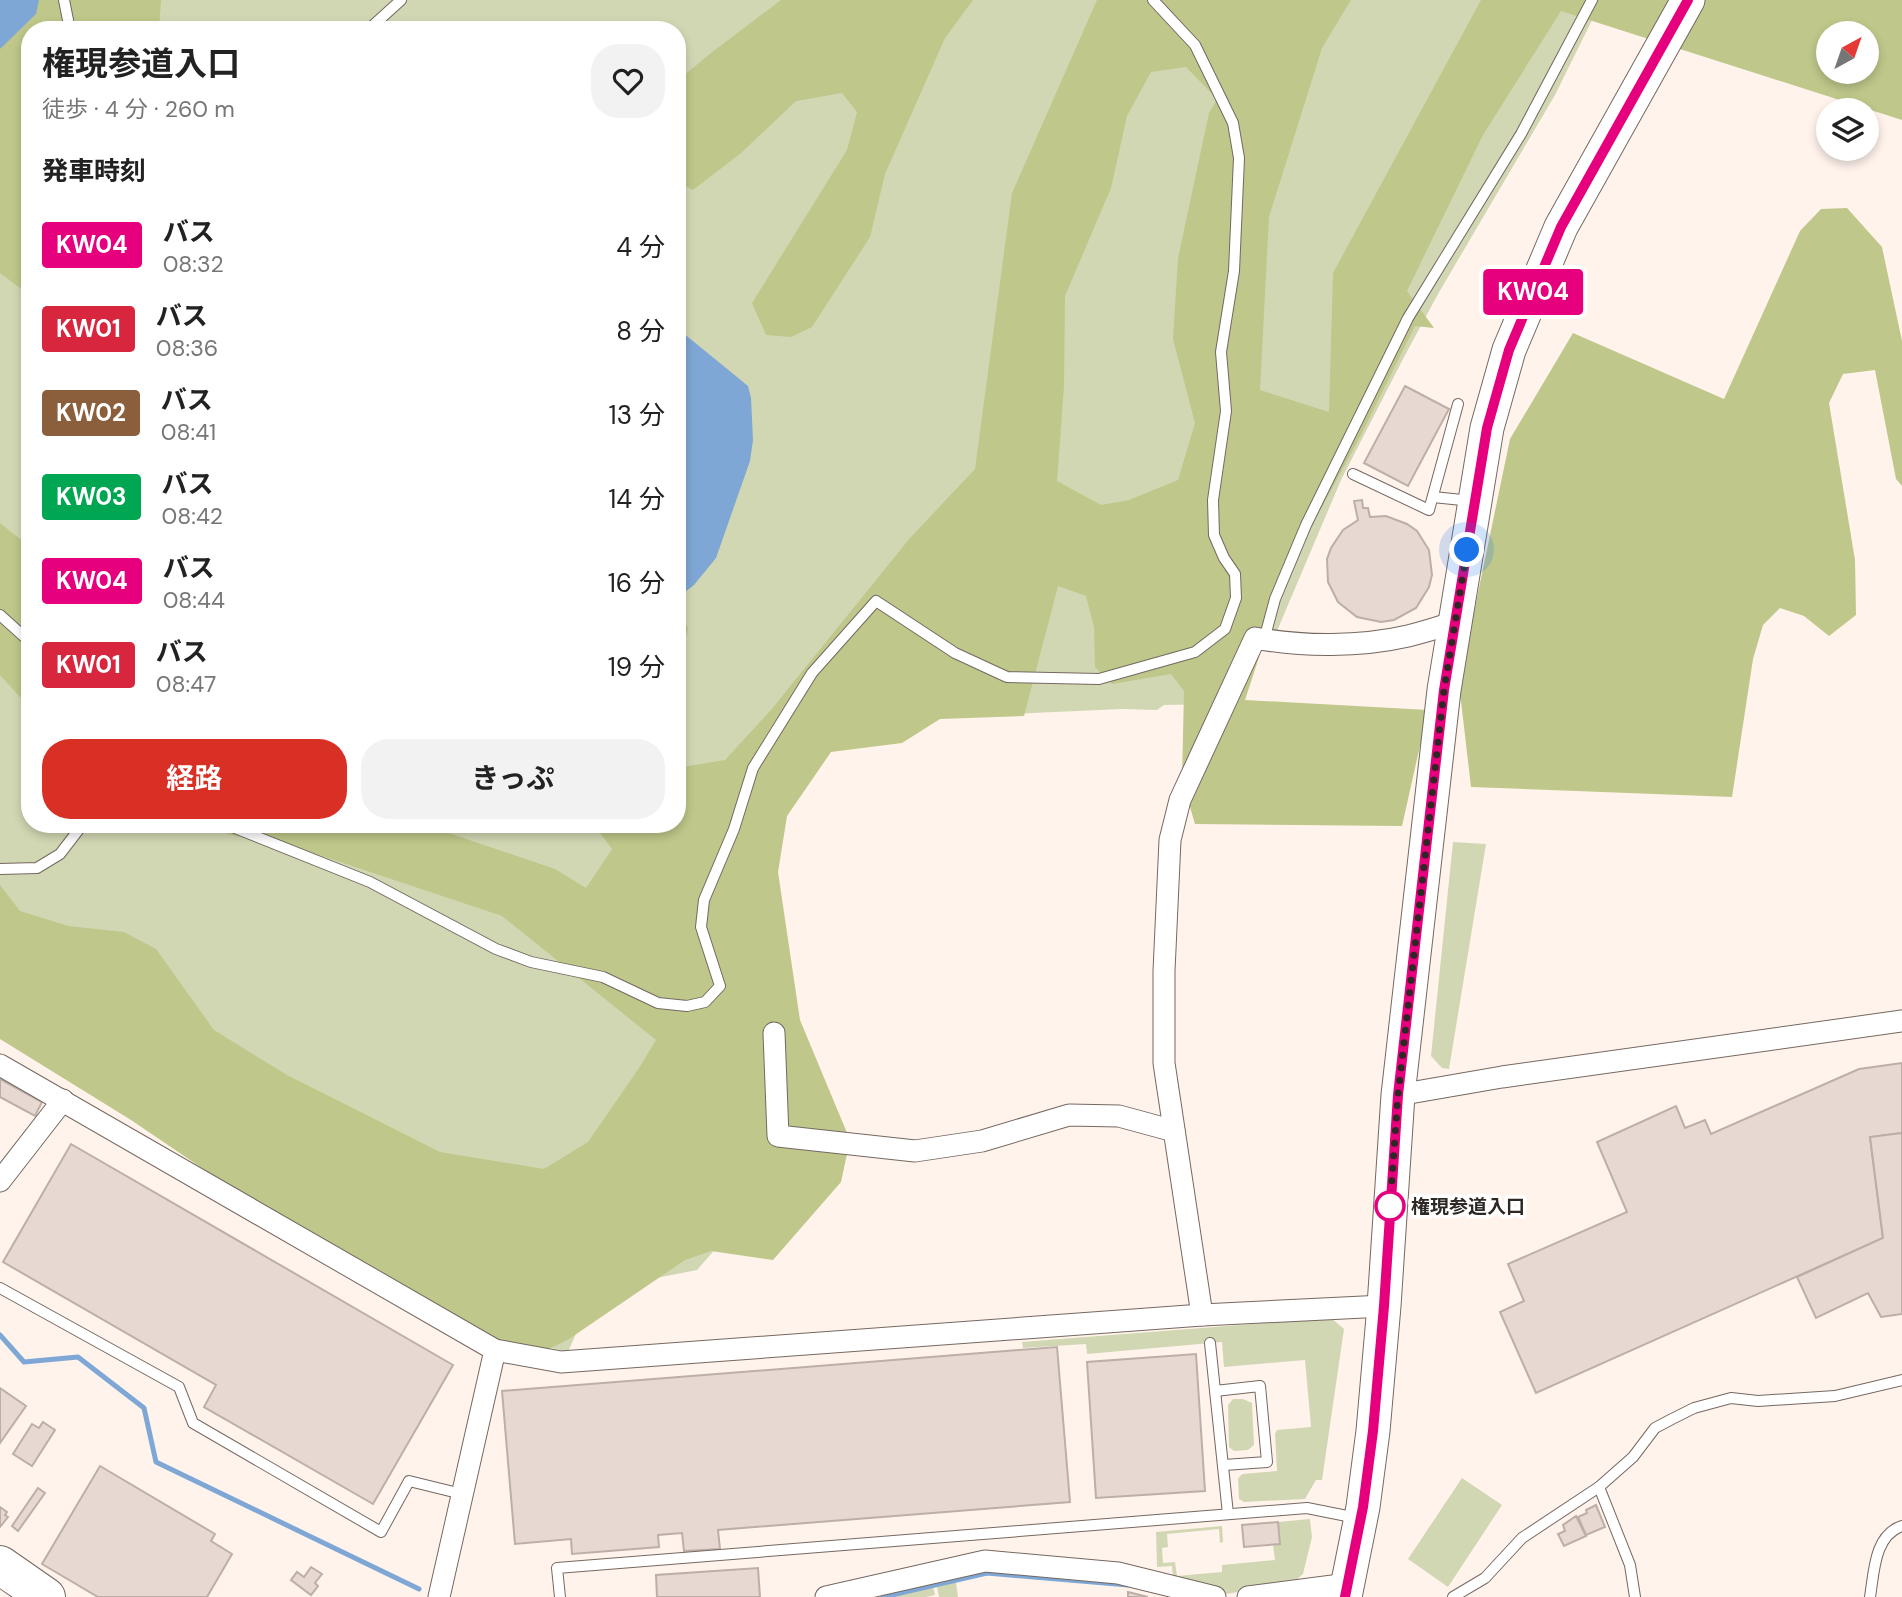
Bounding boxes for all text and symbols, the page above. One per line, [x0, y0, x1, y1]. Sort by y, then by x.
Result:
north arrow [1816, 21, 1880, 84]
map controls [1816, 21, 1879, 161]
text: 権現参道入口 [42, 42, 240, 85]
button: heart [591, 44, 665, 118]
text: 徒歩 · 4 分 · 260 m [42, 94, 235, 124]
button: layers [1816, 98, 1879, 161]
text: 発車時刻 [42, 154, 146, 188]
text: バス [163, 215, 215, 249]
text: KW04 [56, 229, 128, 260]
text: 4 分 [616, 230, 665, 264]
text: 08:32 [163, 249, 224, 279]
line badge: KW04 [1484, 269, 1582, 315]
text: KW04 [1497, 276, 1569, 307]
text: バス [156, 299, 208, 333]
text: KW01 [56, 313, 121, 344]
text: 8 分 [616, 314, 665, 348]
text: 08:36 [156, 333, 218, 363]
text: バス [161, 383, 213, 417]
text: KW02 [56, 397, 126, 428]
text: 13 分 [609, 398, 665, 432]
text: 08:41 [161, 417, 216, 447]
text: バス [162, 467, 214, 501]
text: KW03 [56, 481, 127, 512]
text: 14 分 [608, 482, 665, 516]
text: 08:42 [162, 501, 223, 531]
your location [1449, 532, 1484, 567]
text: バス [163, 551, 215, 585]
text: KW04 [56, 565, 128, 596]
text: 16 分 [608, 566, 665, 600]
text: 08:44 [163, 585, 225, 615]
text: バス [156, 635, 208, 669]
text: KW01 [56, 649, 121, 680]
text: 19 分 [608, 650, 665, 684]
text: 08:47 [156, 669, 216, 699]
button: 経路 [42, 739, 347, 819]
button: きっぷ [361, 739, 665, 819]
marker: 権現参道入口 [1375, 1191, 1405, 1221]
place label: 権現参道入口 [1411, 1194, 1525, 1219]

